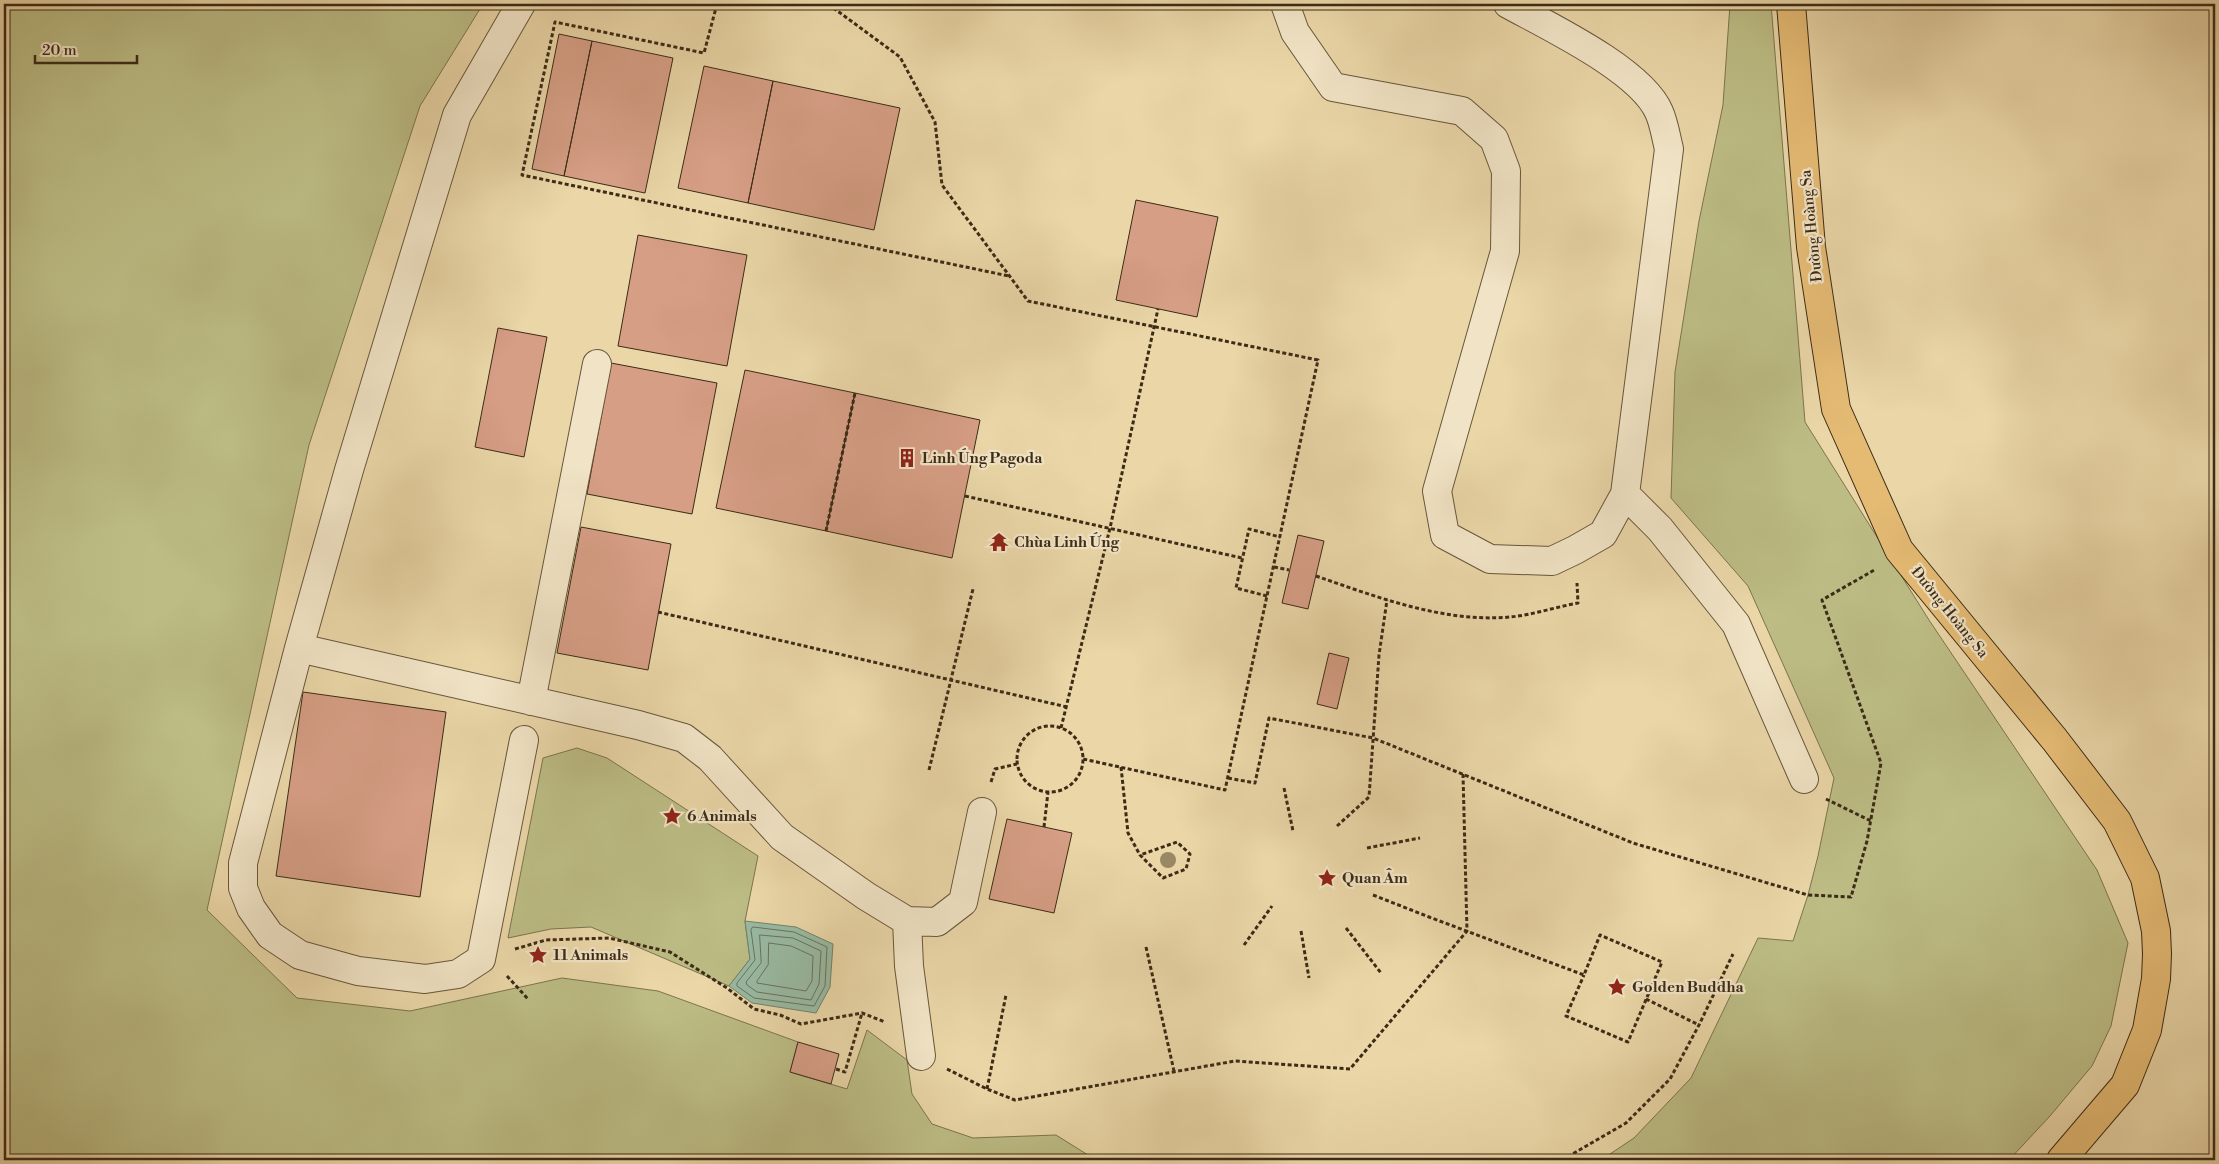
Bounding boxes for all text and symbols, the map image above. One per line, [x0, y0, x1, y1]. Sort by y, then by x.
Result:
scale bar [35, 32, 138, 64]
text: 20 m [42, 41, 77, 60]
street label: Đường Hoàng Sa [1796, 169, 1827, 283]
building icon: Linh Úng Pagoda [896, 447, 918, 469]
place label: Linh Úng Pagoda [922, 448, 1043, 468]
temple icon: Chùa Linh Ứng [988, 531, 1010, 553]
place label: Chùa Linh Ứng [1014, 532, 1119, 552]
street label: Đường Hoàng Sa [1907, 563, 1993, 662]
place icon: 6 Animals [661, 805, 683, 827]
place label: 6 Animals [687, 807, 757, 826]
place icon: Quan Âm [1316, 867, 1338, 889]
place label: Quan Âm [1342, 868, 1408, 888]
place icon: 11 Animals [527, 944, 549, 966]
place label: 11 Animals [553, 946, 628, 965]
place icon: Golden Buddha [1606, 976, 1628, 998]
place label: Golden Buddha [1632, 978, 1744, 997]

